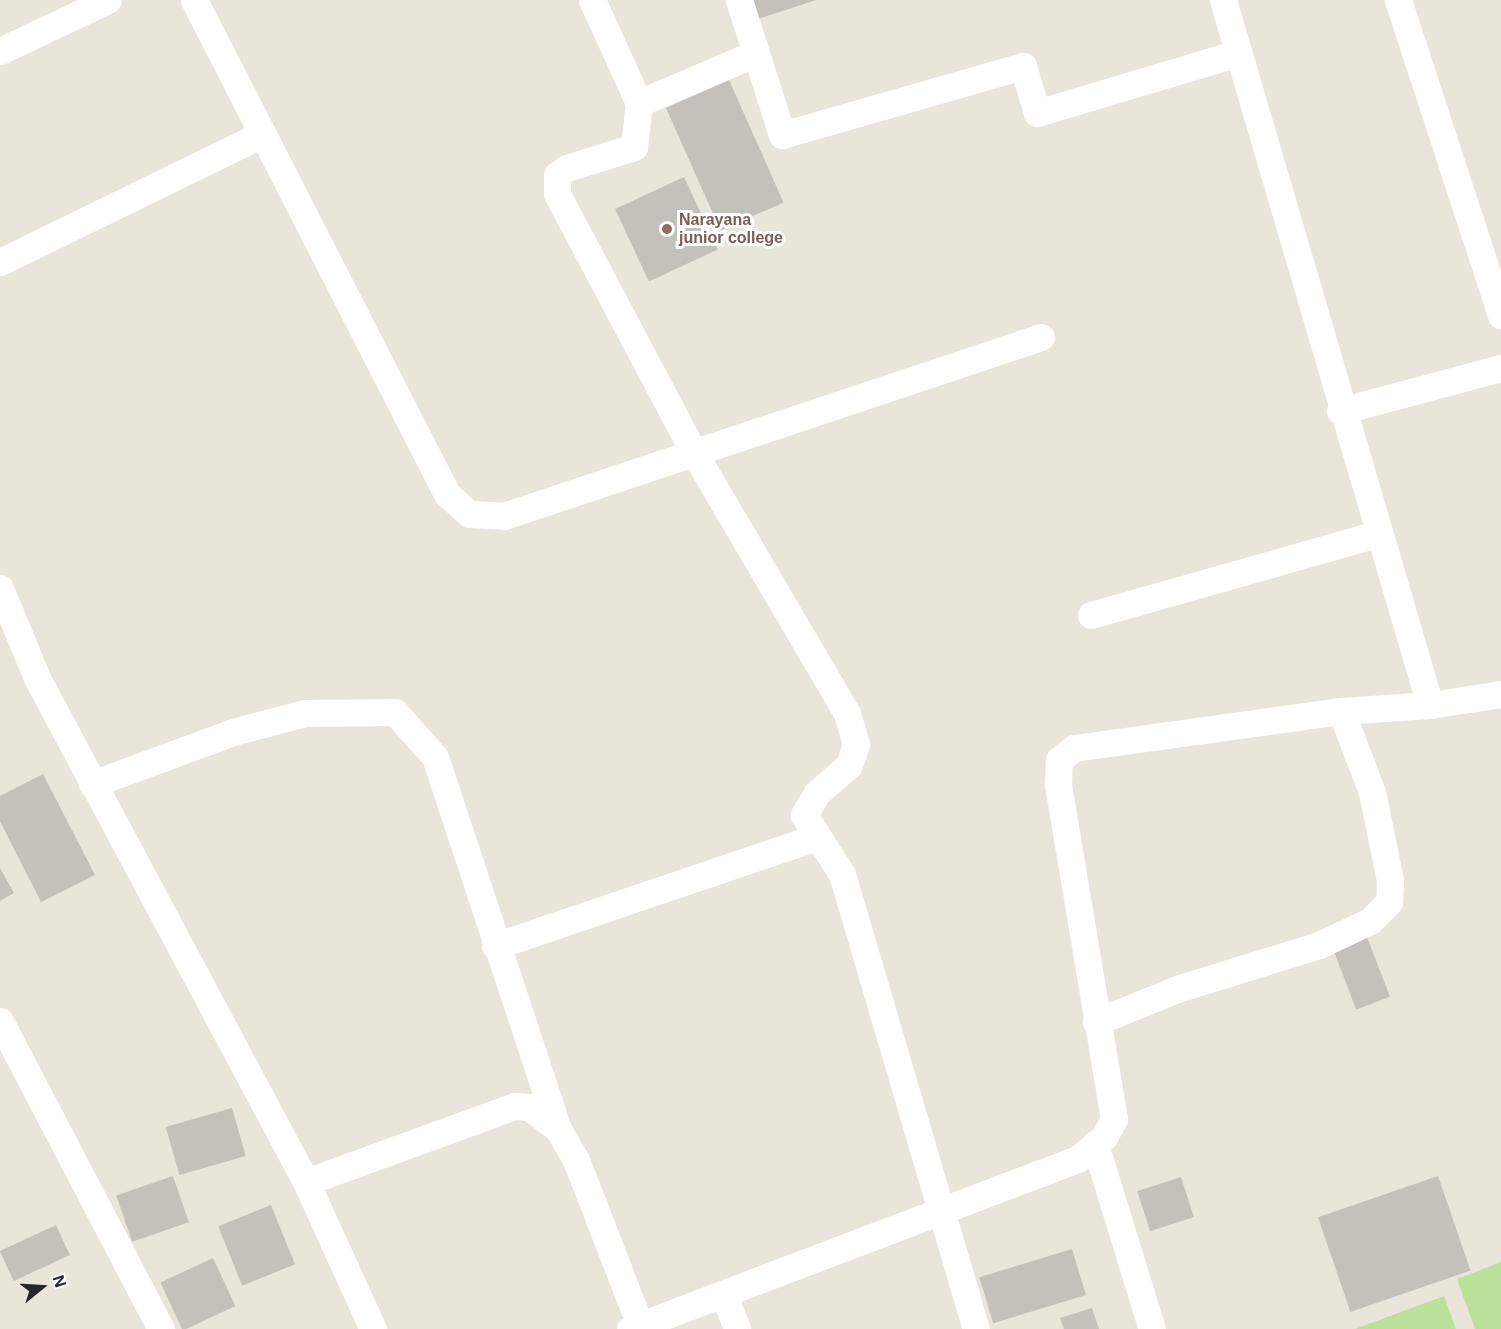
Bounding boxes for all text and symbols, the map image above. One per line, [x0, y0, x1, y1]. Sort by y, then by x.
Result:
place label: Narayana junior college [679, 210, 783, 248]
marker: Narayana junior college [660, 222, 674, 236]
north arrow [12, 1257, 72, 1317]
text: N [50, 1273, 69, 1289]

